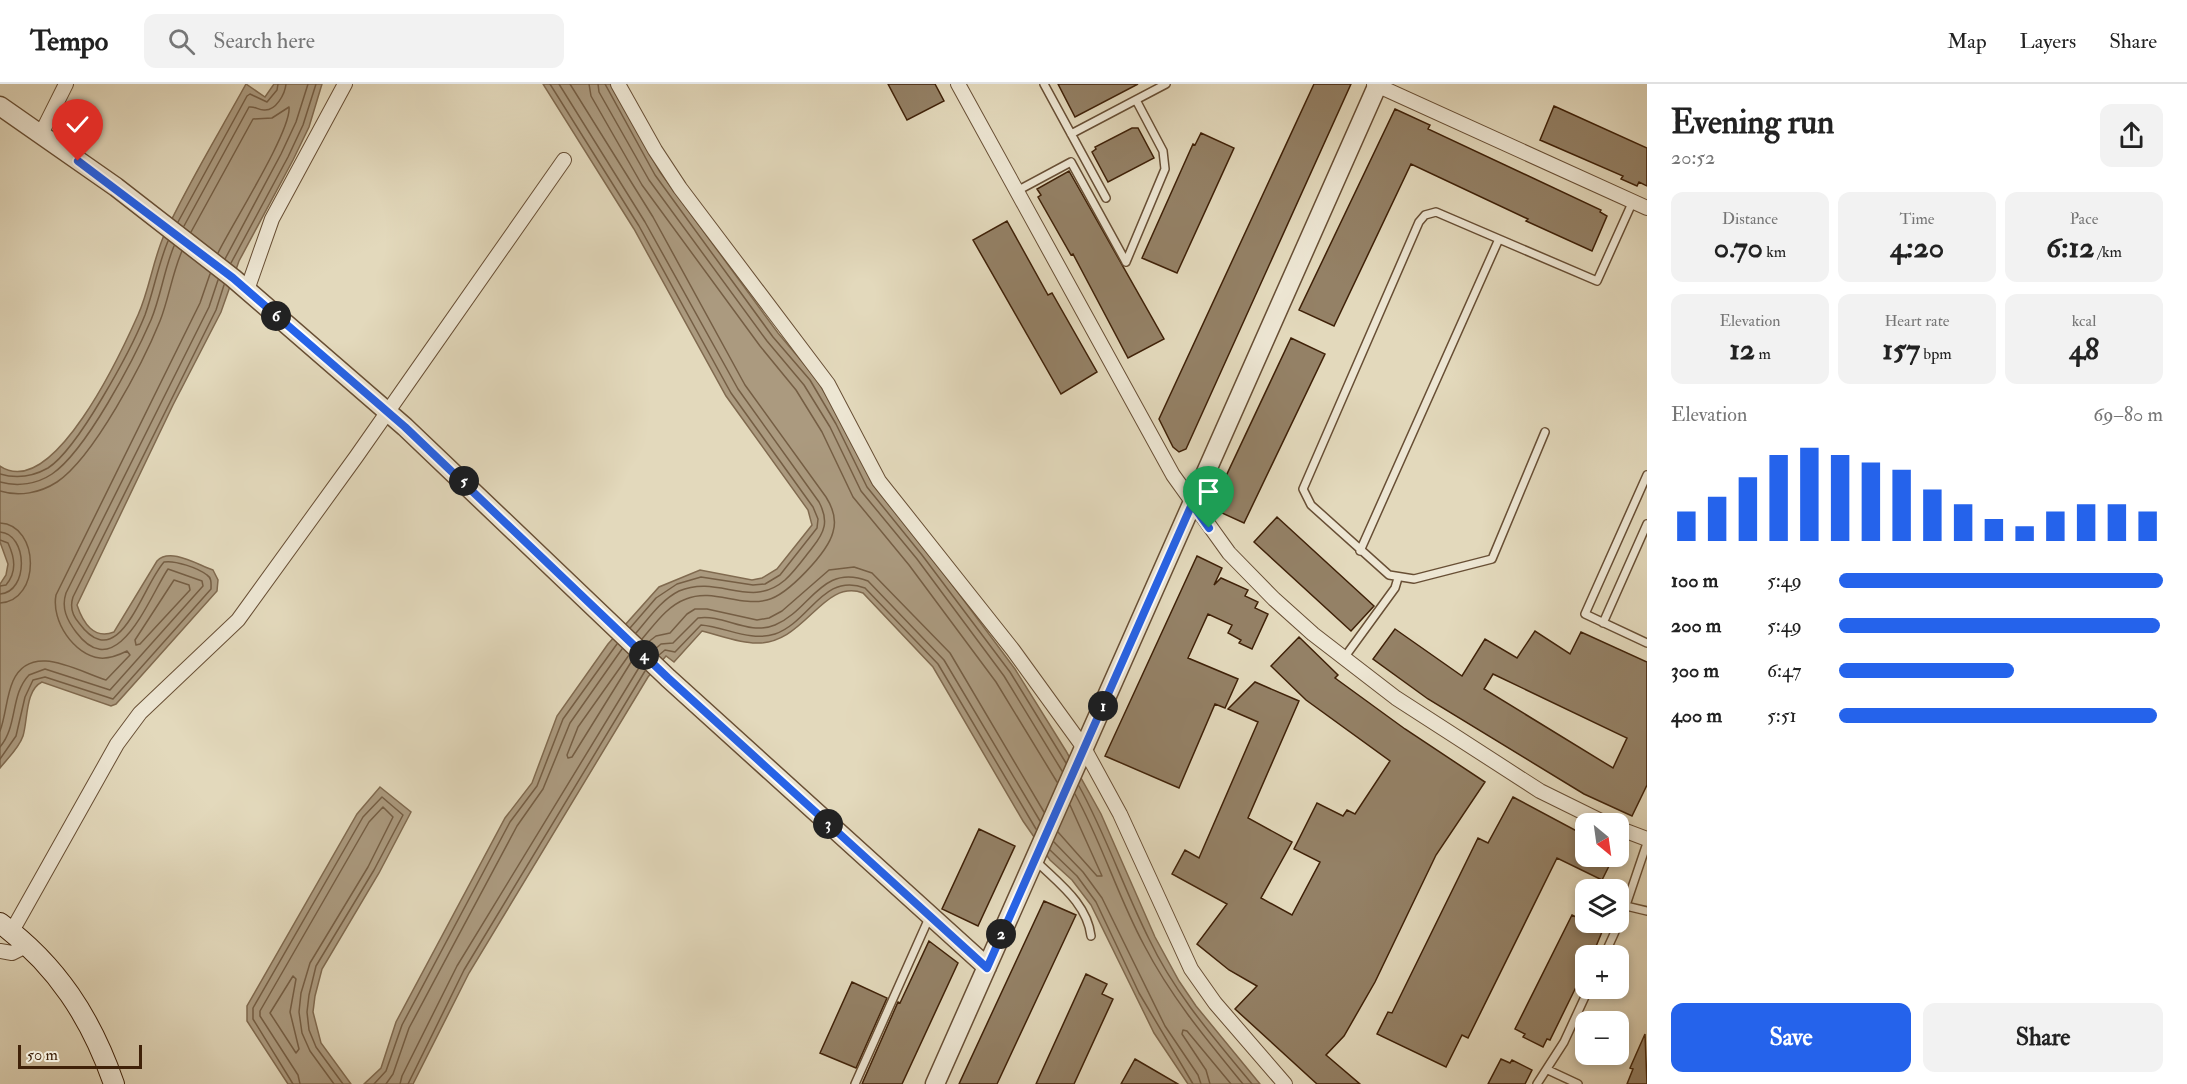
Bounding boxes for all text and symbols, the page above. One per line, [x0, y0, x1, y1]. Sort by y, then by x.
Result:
search box [144, 14, 564, 68]
text: Tempo [30, 24, 108, 59]
icon: search [165, 25, 198, 58]
text: Search here [213, 27, 315, 55]
text: Map [1947, 28, 1987, 55]
text: Layers [2020, 28, 2076, 55]
text: Share [2109, 28, 2157, 55]
pin [52, 99, 103, 161]
text: Evening run [1671, 102, 1834, 143]
button: share [2100, 104, 2163, 167]
icon: check [61, 108, 94, 141]
text: 20:52 [1671, 145, 1715, 170]
text: Distance [1722, 209, 1778, 229]
text: Time [1900, 209, 1934, 229]
text: Pace [2070, 209, 2098, 229]
text: 0.70 [1714, 229, 1763, 266]
text: 4:20 [1890, 229, 1944, 266]
text: 6:12 [2046, 229, 2094, 266]
text: km [1763, 242, 1786, 262]
text: /km [2094, 242, 2122, 262]
pin: 6 [261, 301, 291, 331]
text: 6 [272, 306, 280, 326]
text: Elevation [1720, 311, 1780, 331]
text: Heart rate [1884, 311, 1950, 331]
text: kcal [2072, 311, 2096, 331]
text: 12 [1729, 331, 1755, 368]
text: 157 [1882, 331, 1920, 368]
text: 48 [2069, 331, 2099, 368]
text: m [1755, 344, 1771, 364]
text: bpm [1920, 344, 1952, 364]
text: Elevation [1671, 402, 1747, 427]
text: 69–80 m [2093, 402, 2163, 427]
pin: 5 [449, 466, 479, 496]
pin [1183, 466, 1234, 528]
text: 5 [460, 471, 468, 491]
icon: arrive [1192, 475, 1225, 508]
text: 100 m [1671, 568, 1718, 593]
text: 5:49 [1767, 568, 1802, 593]
text: 200 m [1671, 613, 1721, 638]
text: 5:49 [1767, 613, 1802, 638]
pin: 4 [629, 640, 659, 670]
text: 4 [640, 645, 648, 665]
text: 300 m [1671, 658, 1719, 683]
text: 6:47 [1767, 658, 1802, 683]
pin: 1 [1088, 691, 1118, 721]
text: 1 [1100, 696, 1106, 716]
text: 400 m [1671, 703, 1722, 728]
text: 5:51 [1767, 703, 1797, 728]
pin: 3 [813, 809, 843, 839]
north arrow [1575, 813, 1629, 867]
map controls [1575, 813, 1629, 1065]
text: 3 [825, 814, 831, 834]
button: layers [1575, 879, 1629, 933]
pin: 2 [986, 919, 1016, 949]
text: 2 [997, 924, 1005, 944]
button: + [1575, 945, 1629, 999]
button: Save [1671, 1003, 1911, 1072]
button: Share [1923, 1003, 2163, 1072]
button: − [1575, 1011, 1629, 1065]
scale bar [18, 1042, 142, 1070]
text: 50 m [27, 1045, 58, 1065]

